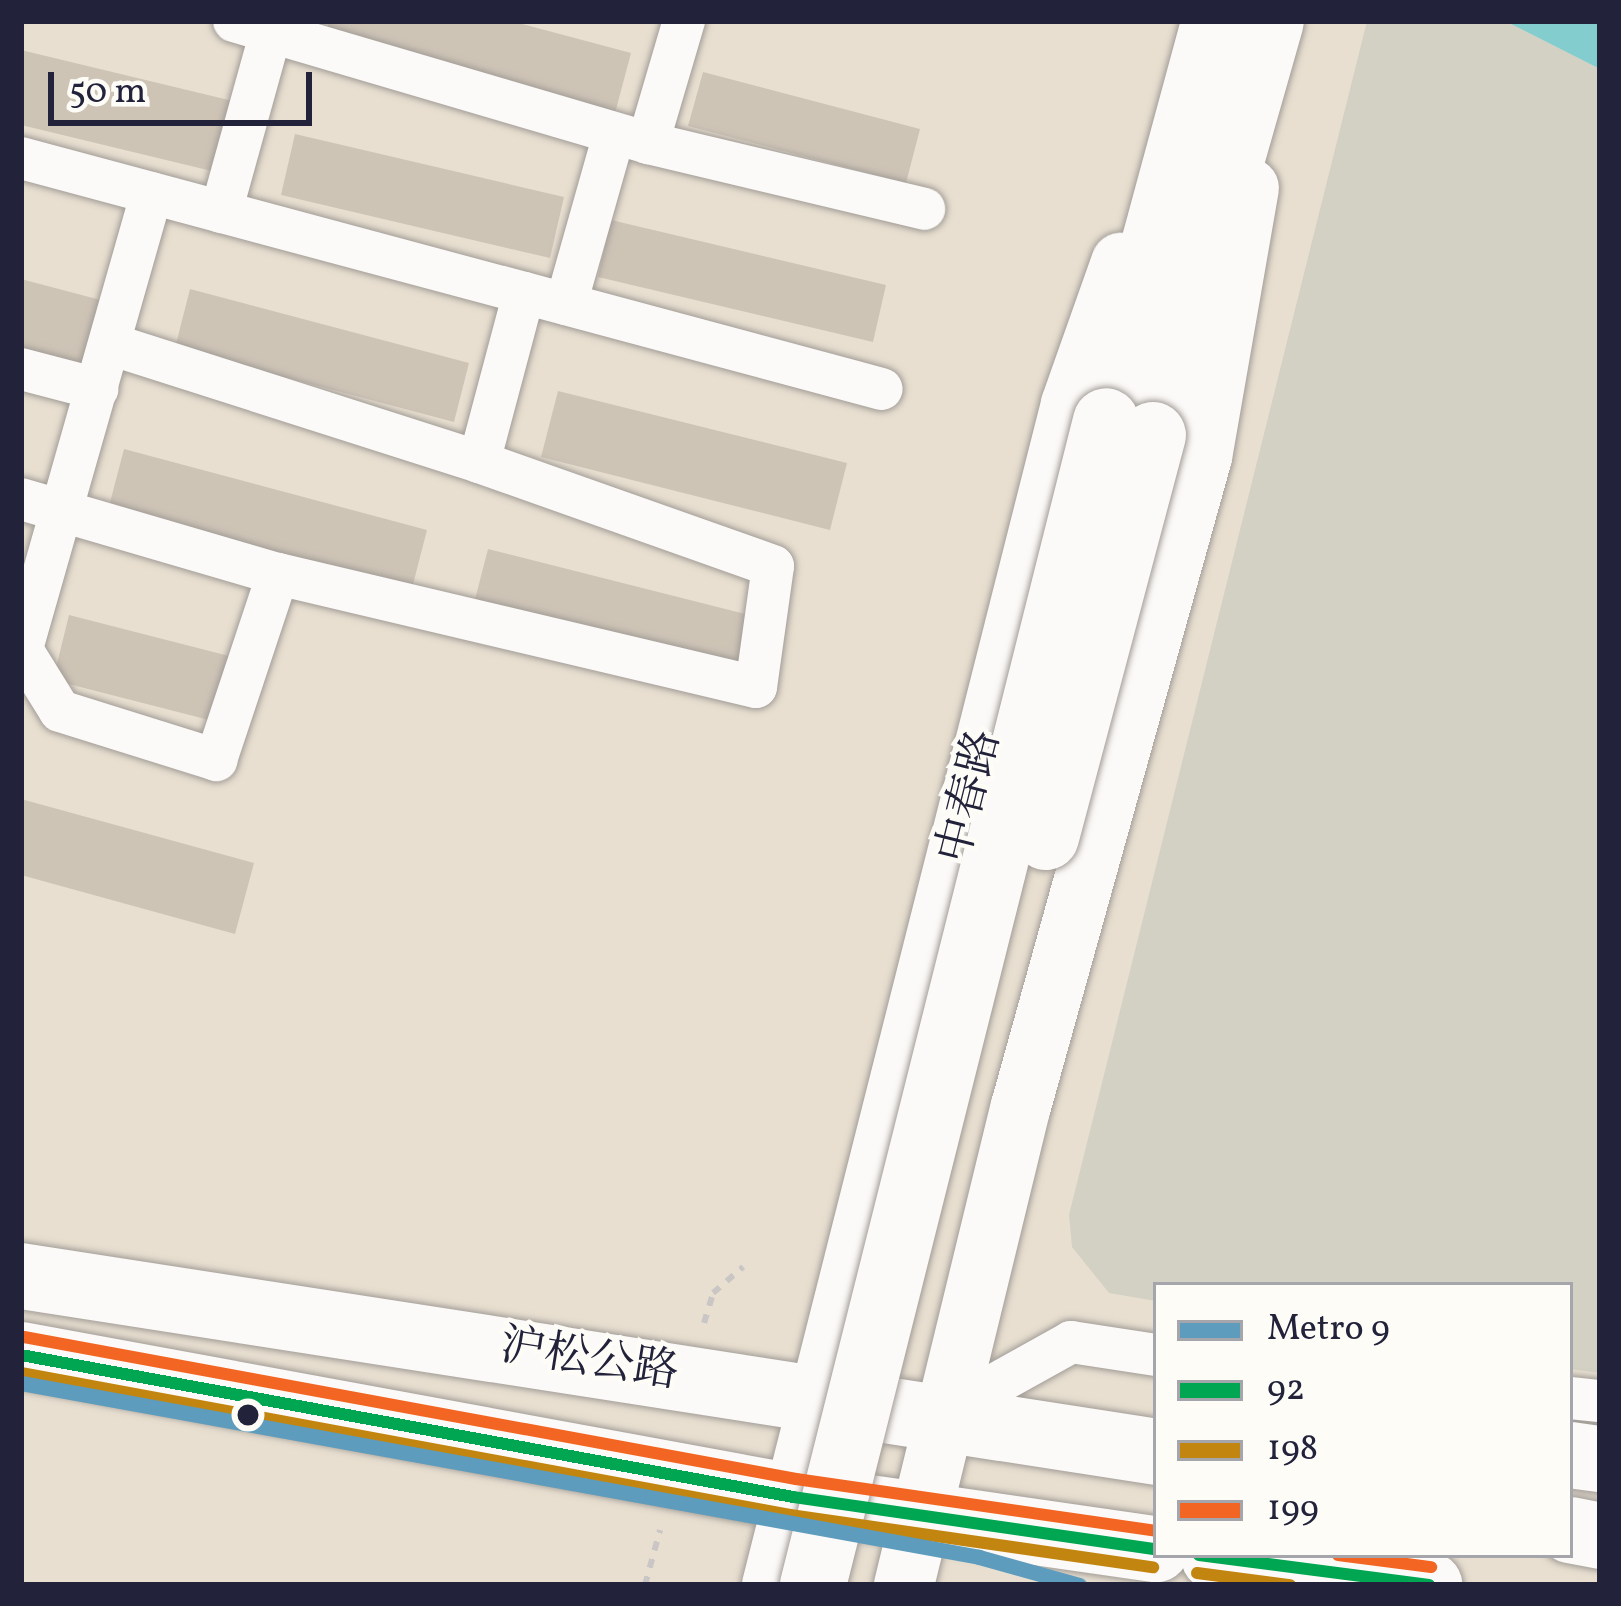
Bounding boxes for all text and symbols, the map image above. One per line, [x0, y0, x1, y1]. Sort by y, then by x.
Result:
scale bar [54, 48, 318, 122]
text: 50 m [69, 68, 146, 118]
street label: 中春路 [928, 725, 1014, 869]
legend [1153, 1282, 1573, 1558]
text: Metro 9 [1267, 1305, 1390, 1355]
street label: 沪松公路 [496, 1320, 682, 1402]
text: 92 [1267, 1365, 1305, 1415]
unlabelled marker [237, 1404, 259, 1426]
text: 198 [1267, 1425, 1318, 1475]
text: 199 [1267, 1485, 1319, 1535]

